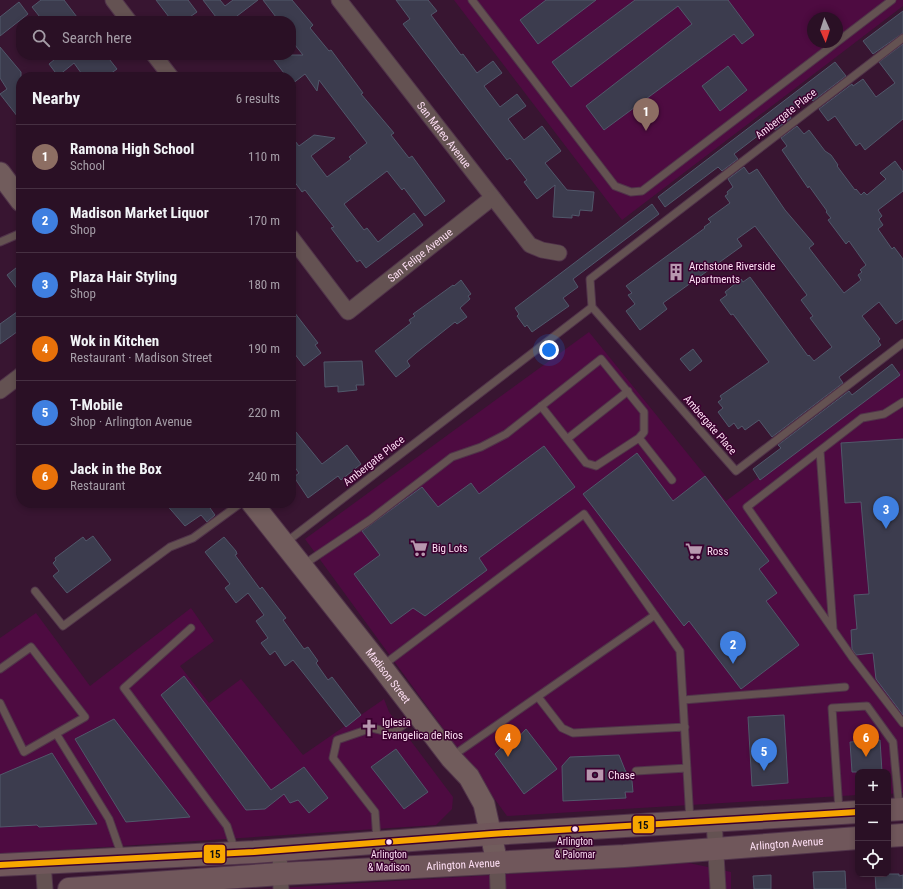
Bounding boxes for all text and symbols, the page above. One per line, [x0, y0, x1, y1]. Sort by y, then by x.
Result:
north arrow [807, 12, 843, 48]
search box [16, 16, 296, 60]
icon: search [30, 27, 52, 49]
text: Search here [62, 29, 132, 47]
street label: Ambergate Place [753, 86, 819, 142]
text: Nearby [32, 88, 80, 108]
text: 6 results [236, 91, 280, 106]
pin: 1 [633, 98, 659, 131]
street label: San Mateo Avenue [414, 99, 474, 171]
text: Ramona High School [70, 140, 194, 158]
text: 1 [42, 149, 48, 164]
text: 110 m [248, 149, 280, 164]
text: School [70, 158, 105, 173]
text: Madison Market Liquor [70, 204, 209, 222]
text: 2 [42, 213, 48, 228]
text: 170 m [248, 213, 280, 228]
text: Shop [70, 222, 96, 237]
street label: San Felipe Avenue [385, 225, 455, 285]
place label: Archstone Riverside Apartments [689, 260, 775, 286]
building icon: Archstone Riverside Apartments [666, 262, 686, 282]
text: Plaza Hair Styling [70, 268, 177, 286]
text: 3 [42, 277, 48, 292]
text: 180 m [248, 277, 280, 292]
text: Shop [70, 286, 96, 301]
text: Wok in Kitchen [70, 332, 159, 350]
your location [539, 340, 559, 360]
text: 4 [42, 341, 48, 356]
text: 190 m [248, 341, 280, 356]
text: Restaurant · Madison Street [70, 350, 212, 365]
street label: Ambergate Place [681, 393, 739, 457]
text: T-Mobile [70, 396, 123, 414]
text: 5 [42, 405, 48, 420]
text: 220 m [248, 405, 280, 420]
text: Shop · Arlington Avenue [70, 414, 192, 429]
street label: Ambergate Place [341, 433, 407, 489]
text: Jack in the Box [70, 460, 162, 478]
text: 6 [42, 469, 48, 484]
text: 240 m [248, 469, 280, 484]
text: Restaurant [70, 478, 125, 493]
pin: 3 [873, 496, 899, 529]
supermarket icon: Big Lots [409, 538, 429, 558]
supermarket icon: Ross [684, 541, 704, 561]
place label: Big Lots [432, 542, 468, 555]
place label: Ross [707, 545, 728, 558]
pin: 2 [720, 631, 746, 664]
street label: Madison Street [363, 646, 413, 706]
place label: Iglesia Evangelica de Rios [382, 716, 463, 742]
church icon: Iglesia Evangelica de Rios [359, 718, 379, 738]
pin: 4 [495, 724, 521, 757]
pin: 6 [853, 724, 879, 757]
pin: 5 [751, 738, 777, 771]
bank icon: Chase [585, 765, 605, 785]
place label: Chase [608, 769, 635, 782]
map controls [855, 769, 891, 877]
button: + [855, 769, 891, 805]
button: − [855, 805, 891, 841]
line badge: 15 [632, 815, 655, 834]
text: 15 [637, 819, 649, 832]
marker: Arlington & Palomar [570, 824, 580, 834]
street label: Arlington Avenue [749, 834, 824, 853]
place label: Arlington & Palomar [555, 836, 595, 860]
marker: Arlington & Madison [384, 837, 394, 847]
button: locate [855, 841, 891, 877]
line badge: 15 [203, 844, 226, 864]
text: 15 [209, 848, 221, 861]
place label: Arlington & Madison [368, 849, 410, 873]
street label: Arlington Avenue [426, 856, 500, 873]

